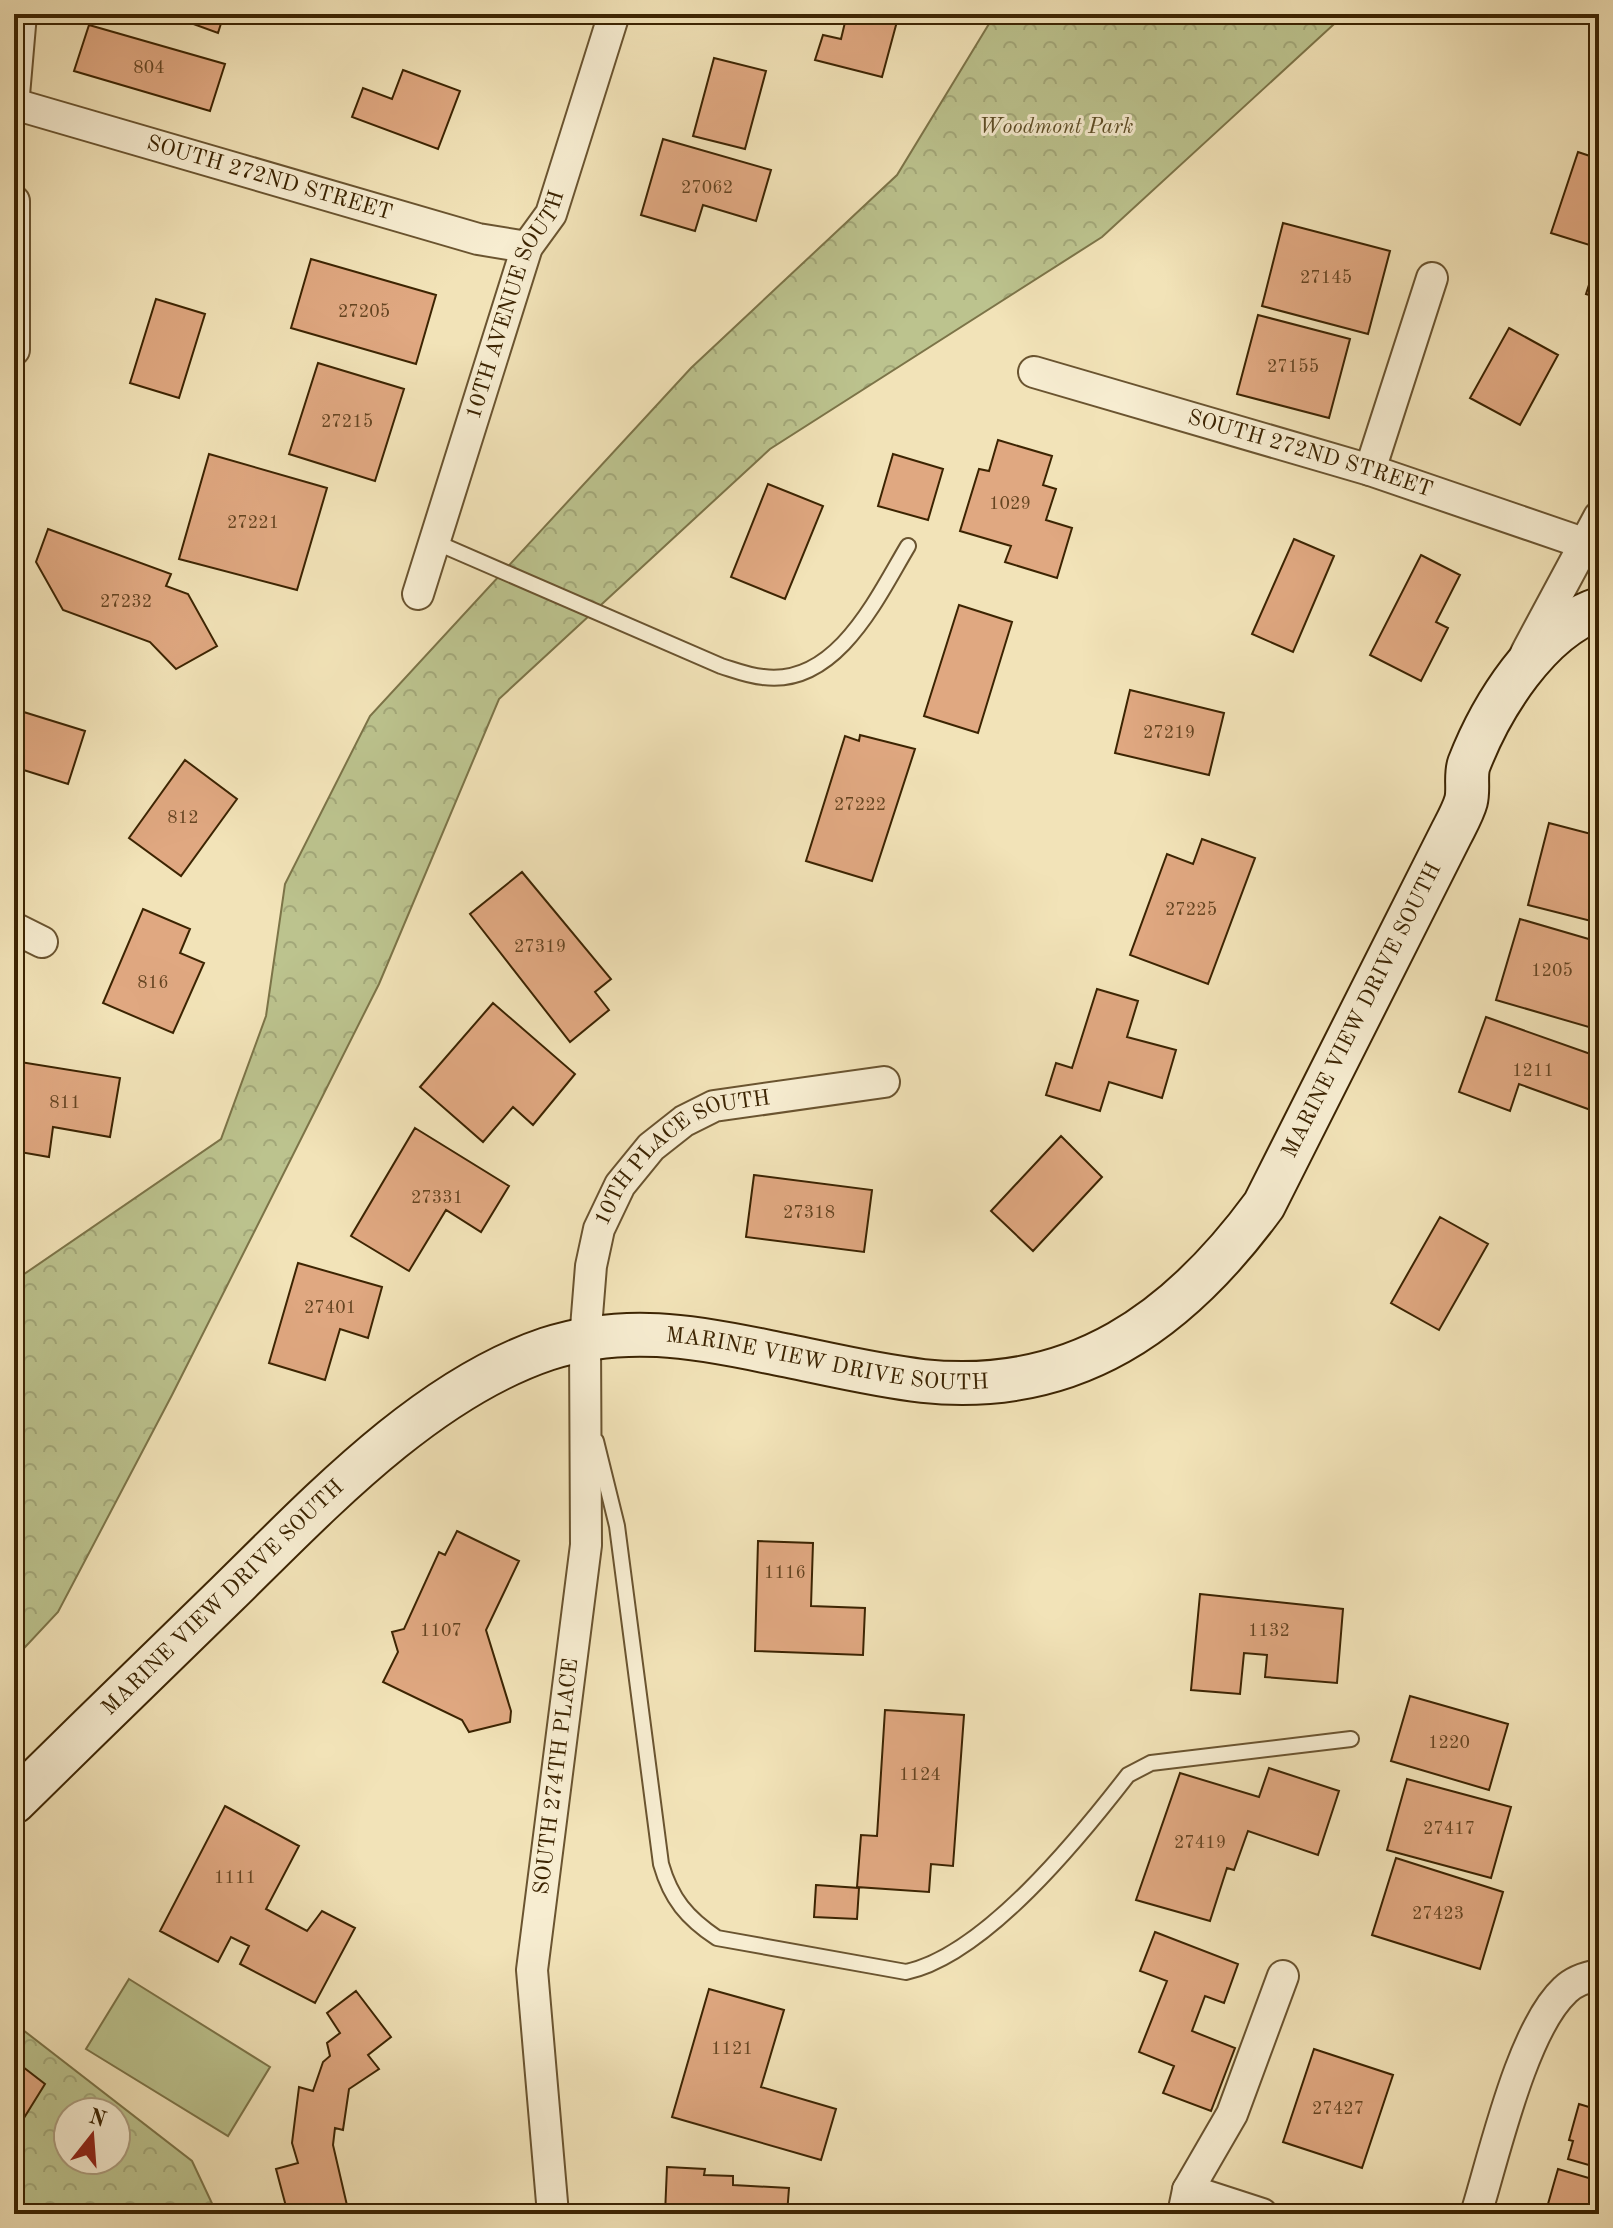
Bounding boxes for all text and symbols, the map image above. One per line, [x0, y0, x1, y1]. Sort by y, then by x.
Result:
house number: 804 [133, 59, 165, 77]
park label: Woodmont Park [979, 116, 1134, 138]
street label: SOUTH 272ND STREET [144, 132, 395, 224]
house number: 27062 [681, 179, 733, 197]
street label: 10TH AVENUE SOUTH [463, 188, 569, 422]
house number: 27145 [1300, 269, 1352, 287]
house number: 27205 [338, 303, 390, 321]
house number: 27155 [1267, 358, 1319, 376]
street label: SOUTH 272ND STREET [1185, 406, 1435, 502]
house number: 27215 [321, 413, 373, 431]
house number: 1029 [989, 495, 1031, 513]
house number: 27221 [227, 514, 279, 532]
house number: 27232 [100, 593, 152, 611]
house number: 27219 [1143, 724, 1195, 742]
house number: 27222 [834, 796, 886, 814]
house number: 812 [167, 809, 199, 827]
street label: MARINE VIEW DRIVE SOUTH [1279, 859, 1446, 1161]
house number: 27225 [1165, 901, 1217, 919]
house number: 27319 [514, 938, 566, 956]
house number: 1205 [1531, 962, 1573, 980]
house number: 816 [137, 974, 169, 992]
house number: 1211 [1512, 1062, 1554, 1080]
street label: 10TH PLACE SOUTH [591, 1087, 772, 1229]
house number: 811 [49, 1094, 81, 1112]
house number: 27331 [411, 1189, 463, 1207]
house number: 27318 [783, 1204, 835, 1222]
house number: 27401 [304, 1299, 356, 1317]
street label: MARINE VIEW DRIVE SOUTH [665, 1325, 989, 1394]
street label: MARINE VIEW DRIVE SOUTH [98, 1476, 348, 1720]
house number: 1116 [764, 1564, 806, 1582]
house number: 1107 [420, 1622, 462, 1640]
house number: 1132 [1248, 1622, 1290, 1640]
street label: SOUTH 274TH PLACE [531, 1657, 582, 1896]
house number: 1220 [1428, 1734, 1470, 1752]
house number: 1124 [899, 1766, 941, 1784]
house number: 27417 [1423, 1820, 1475, 1838]
house number: 27419 [1174, 1834, 1226, 1852]
house number: 1111 [214, 1869, 256, 1887]
house number: 27423 [1412, 1905, 1464, 1923]
house number: 1121 [711, 2040, 753, 2058]
north arrow [52, 2096, 132, 2176]
house number: 27427 [1312, 2100, 1364, 2118]
text: N [86, 2106, 109, 2132]

